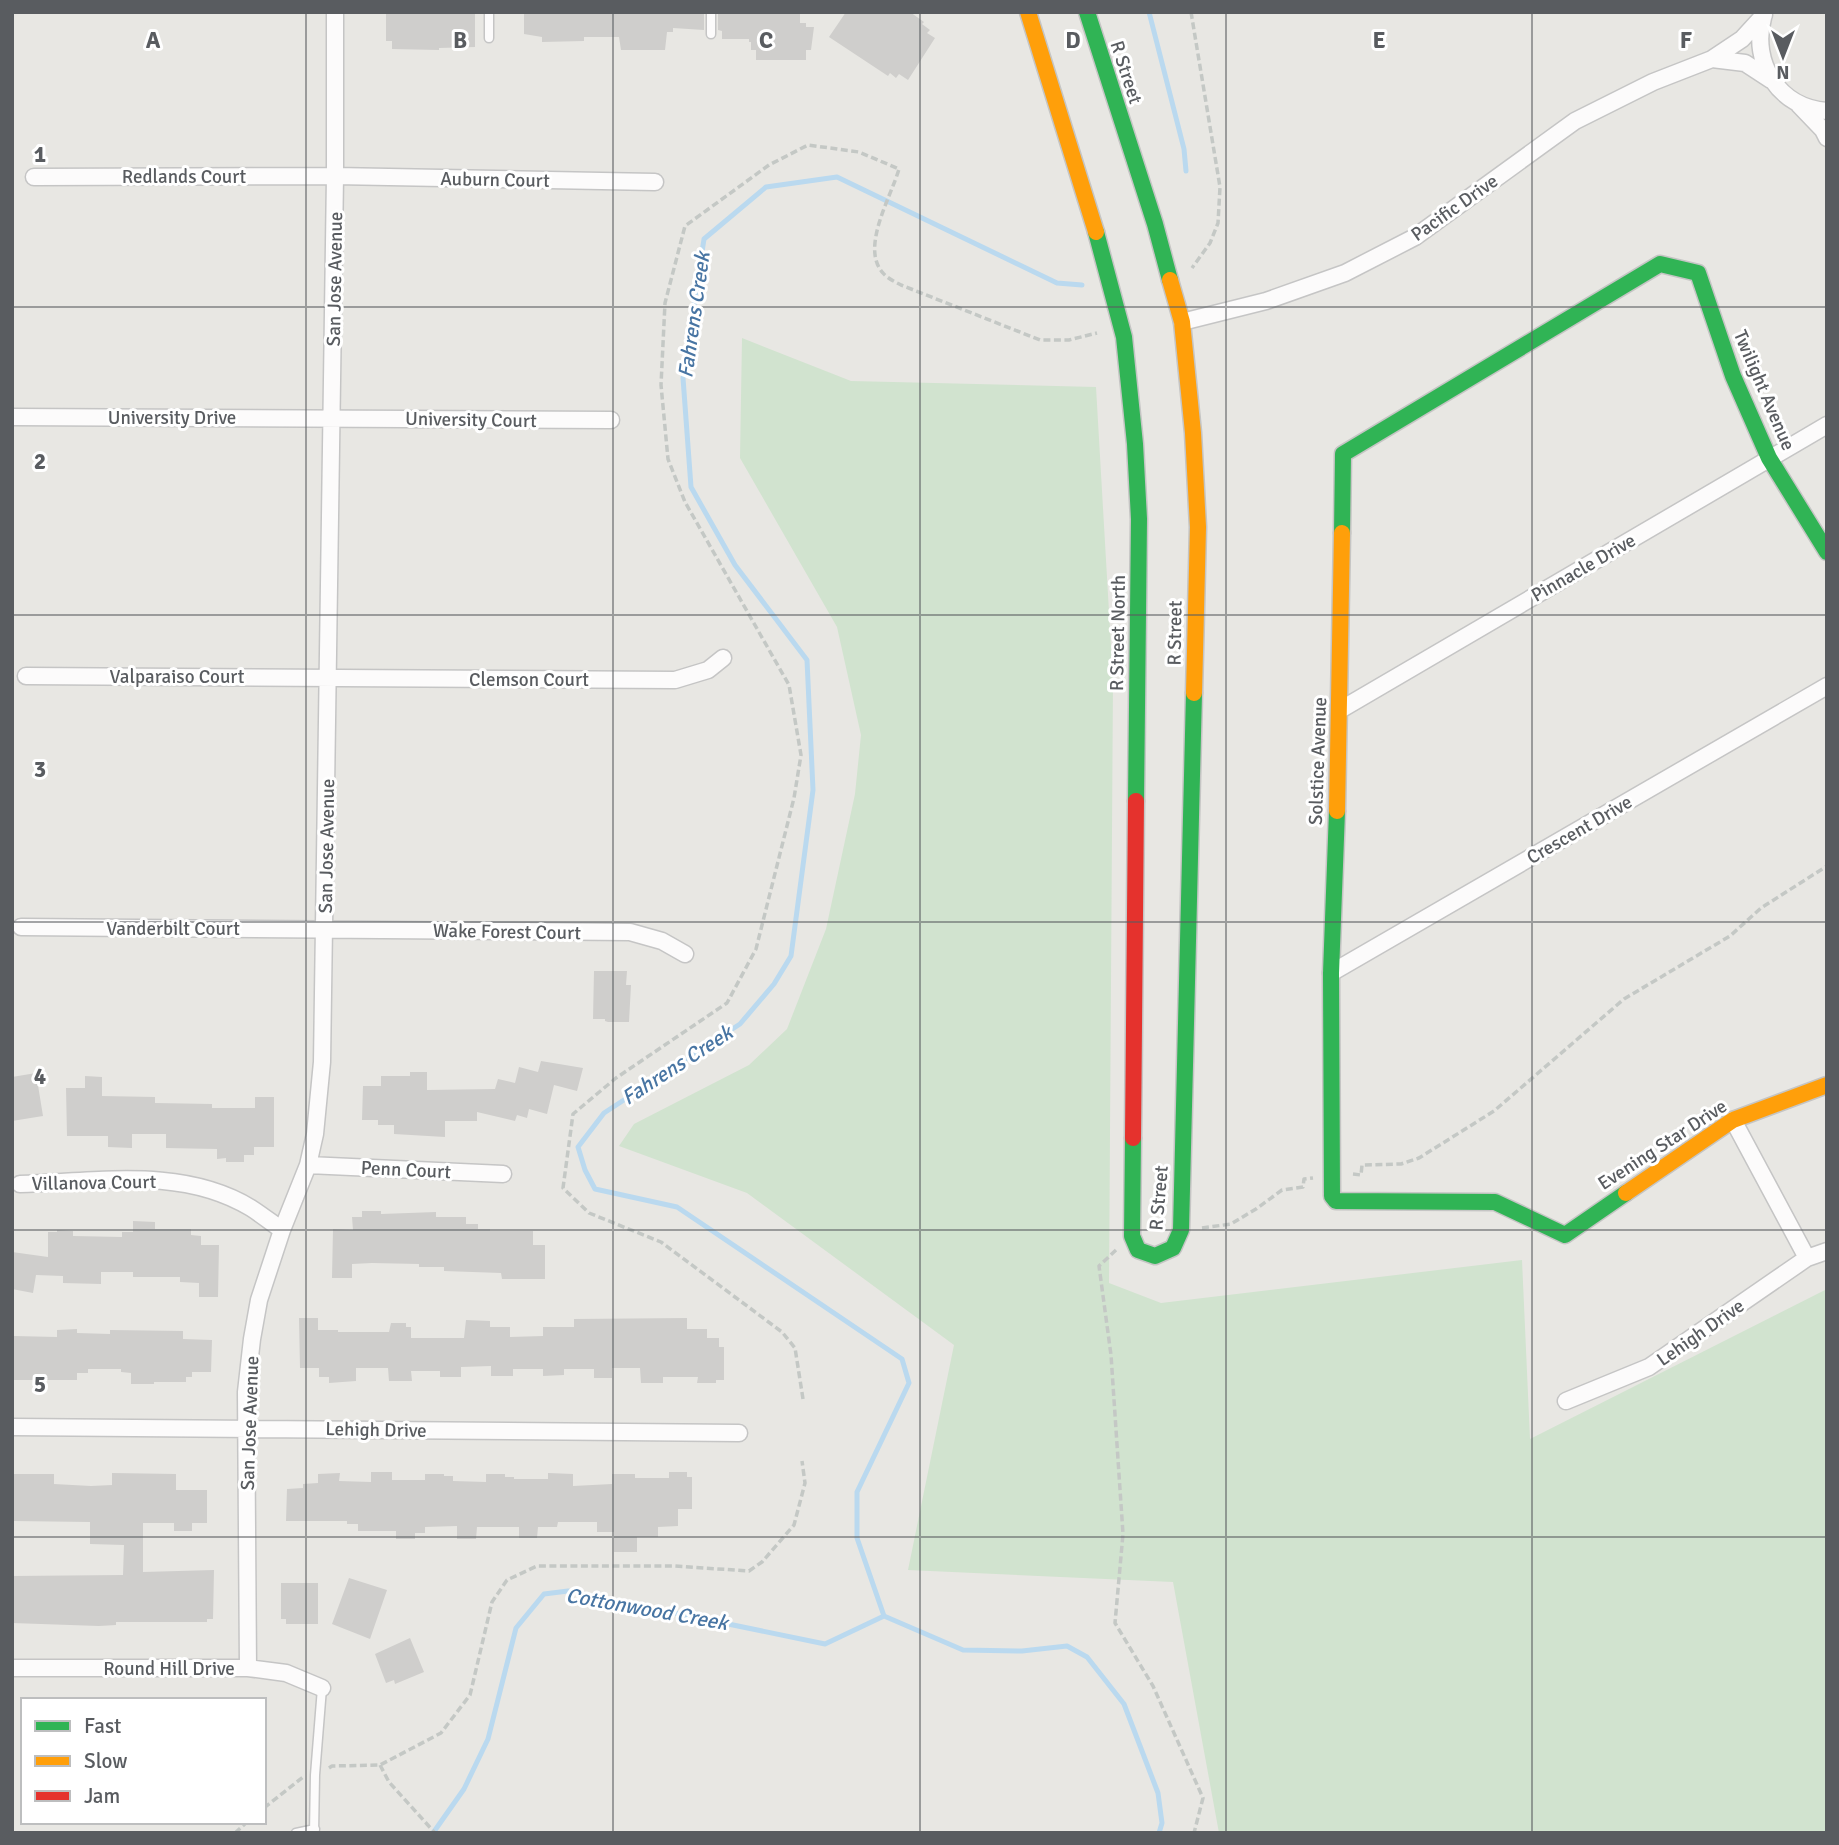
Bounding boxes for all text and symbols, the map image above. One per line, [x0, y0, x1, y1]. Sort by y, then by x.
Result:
north arrow [1748, 21, 1818, 91]
text: A [146, 26, 161, 55]
text: B [453, 26, 467, 55]
text: C [759, 26, 773, 55]
text: D [1065, 26, 1081, 55]
text: E [1372, 26, 1386, 55]
text: F [1680, 26, 1692, 55]
street label: R Street [1105, 38, 1148, 107]
text: N [1776, 60, 1790, 84]
text: 1 [34, 140, 46, 169]
street label: Redlands Court [122, 165, 247, 189]
street label: Auburn Court [440, 167, 550, 193]
street label: Pacific Drive [1406, 169, 1503, 247]
street label: San Jose Avenue [322, 212, 348, 347]
water label: Fahrens Creek [672, 248, 716, 380]
street label: Twilight Avenue [1728, 327, 1800, 454]
street label: University Drive [108, 406, 236, 430]
street label: University Court [405, 407, 537, 433]
text: 2 [34, 447, 46, 476]
street label: Pinnacle Drive [1527, 528, 1640, 607]
street label: R Street North [1105, 575, 1131, 691]
street label: R Street [1162, 600, 1188, 666]
street label: Valparaiso Court [110, 665, 245, 689]
street label: Clemson Court [469, 668, 589, 692]
street label: Solstice Avenue [1304, 697, 1332, 826]
text: 3 [34, 755, 46, 784]
street label: San Jose Avenue [314, 779, 340, 914]
street label: Crescent Drive [1522, 790, 1637, 870]
street label: Vanderbilt Court [106, 917, 240, 941]
street label: Wake Forest Court [433, 919, 582, 945]
water label: Fahrens Creek [617, 1018, 739, 1110]
text: 4 [34, 1062, 46, 1091]
street label: Evening Star Drive [1594, 1094, 1732, 1195]
street label: Penn Court [360, 1156, 452, 1184]
street label: R Street [1144, 1164, 1174, 1232]
street label: Villanova Court [31, 1170, 157, 1196]
street label: Lehigh Drive [1652, 1294, 1749, 1372]
street label: San Jose Avenue [236, 1355, 264, 1491]
text: 5 [34, 1370, 46, 1399]
street label: Lehigh Drive [325, 1417, 427, 1443]
water label: Cottonwood Creek [564, 1582, 732, 1636]
street label: Round Hill Drive [103, 1657, 235, 1681]
legend [21, 1698, 266, 1824]
text: Fast [84, 1713, 121, 1739]
text: Slow [84, 1748, 128, 1774]
text: Jam [84, 1783, 120, 1809]

